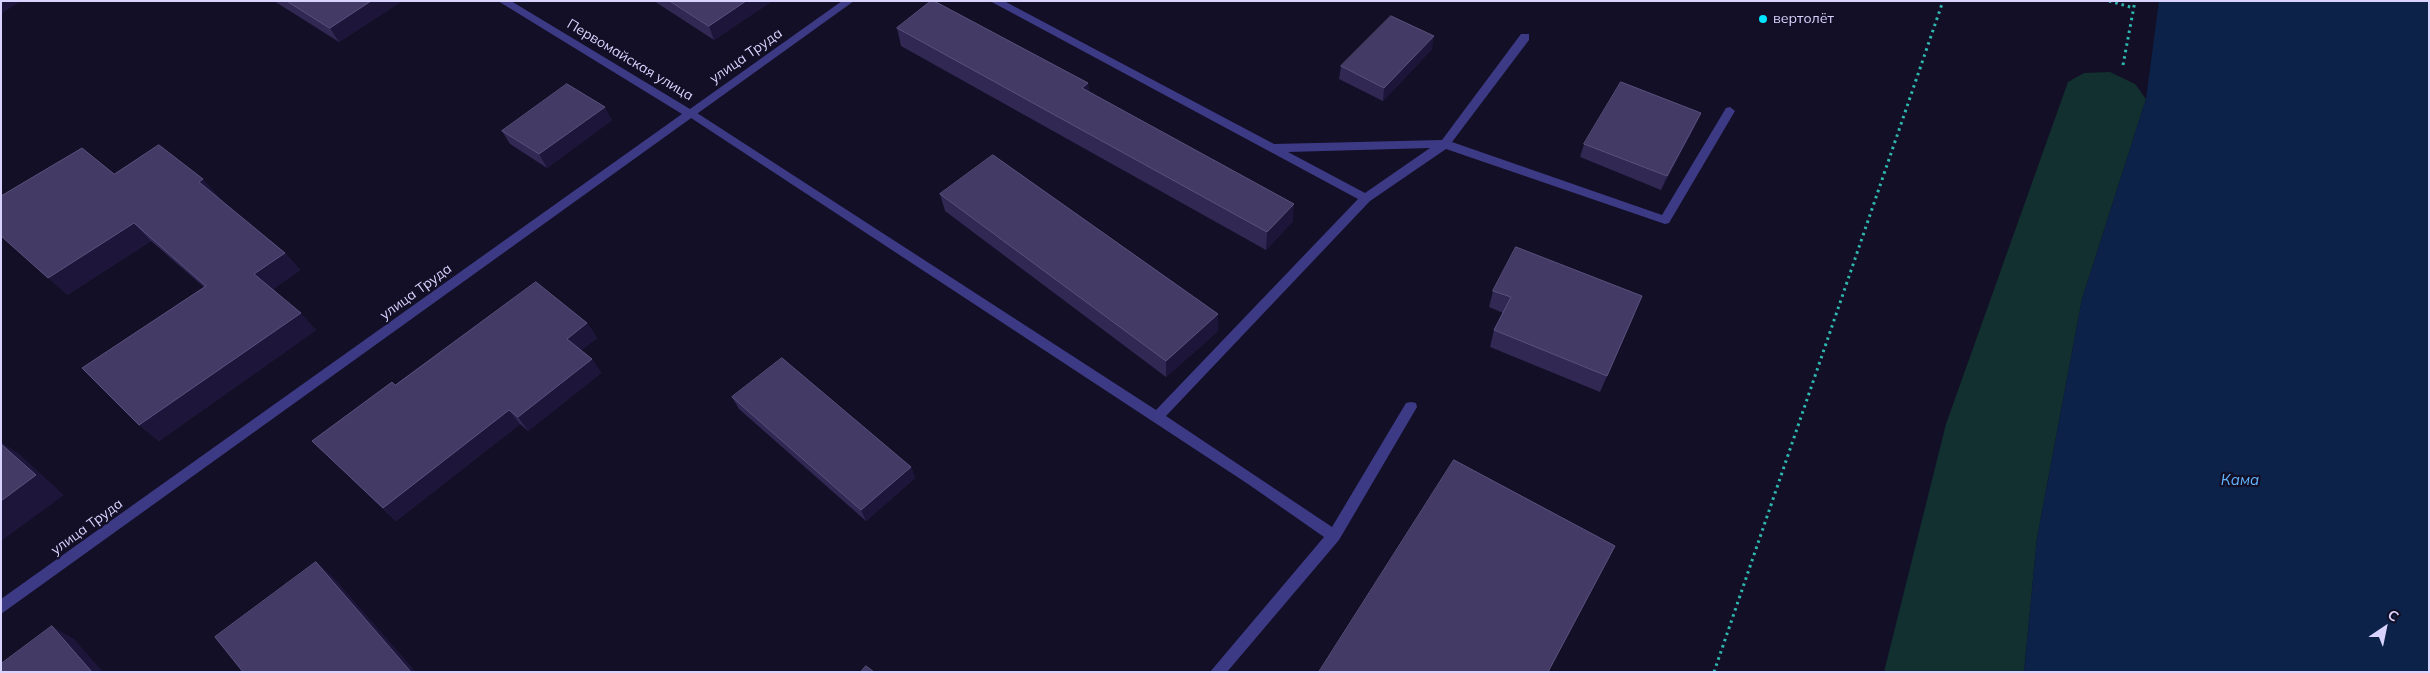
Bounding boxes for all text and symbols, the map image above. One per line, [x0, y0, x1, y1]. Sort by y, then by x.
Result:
place label: вертолёт [1773, 11, 1834, 27]
marker: вертолёт [1757, 13, 1769, 25]
street label: Первомайская улица [564, 16, 696, 104]
street label: улица Труда [706, 25, 786, 87]
street label: улица Труда [377, 260, 455, 324]
water label: Кама [2221, 471, 2259, 489]
street label: улица Труда [48, 495, 126, 559]
north arrow [2360, 603, 2410, 653]
text: С [2384, 605, 2402, 626]

